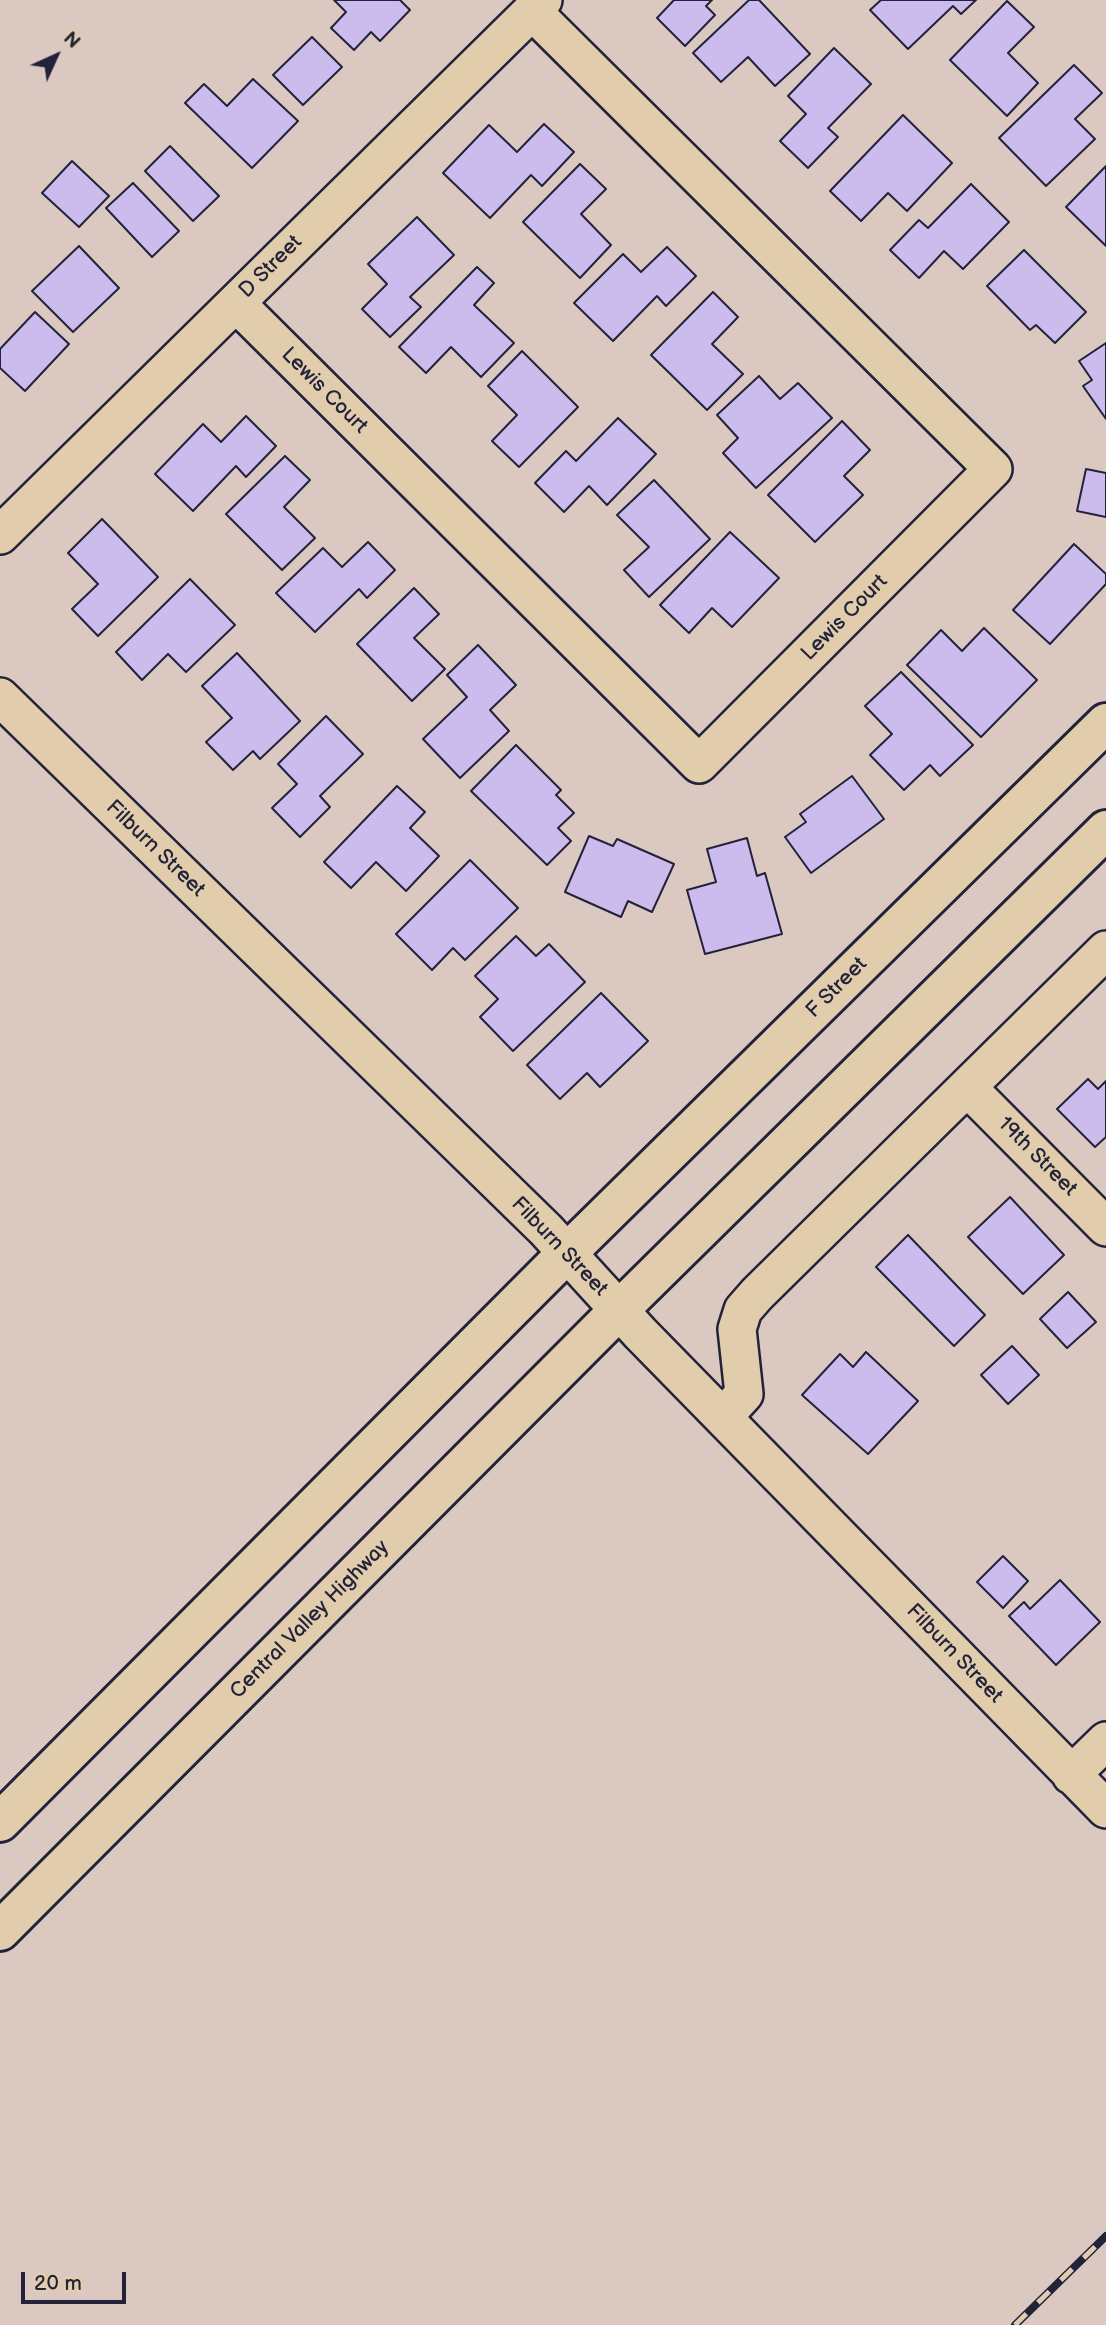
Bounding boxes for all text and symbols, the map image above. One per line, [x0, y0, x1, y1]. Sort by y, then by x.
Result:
north arrow [21, 21, 91, 91]
text: N [58, 28, 84, 54]
street label: D Street [234, 230, 308, 304]
street label: Lewis Court [276, 343, 372, 439]
street label: Lewis Court [797, 570, 893, 666]
street label: Filburn Street [100, 795, 210, 903]
street label: F Street [801, 952, 873, 1024]
street label: 19th Street [992, 1112, 1082, 1202]
street label: Filburn Street [505, 1192, 613, 1302]
street label: Central Valley Highway [225, 1535, 395, 1705]
street label: Filburn Street [900, 1599, 1008, 1709]
scale bar [24, 2258, 130, 2302]
text: 20 m [34, 2271, 82, 2296]

